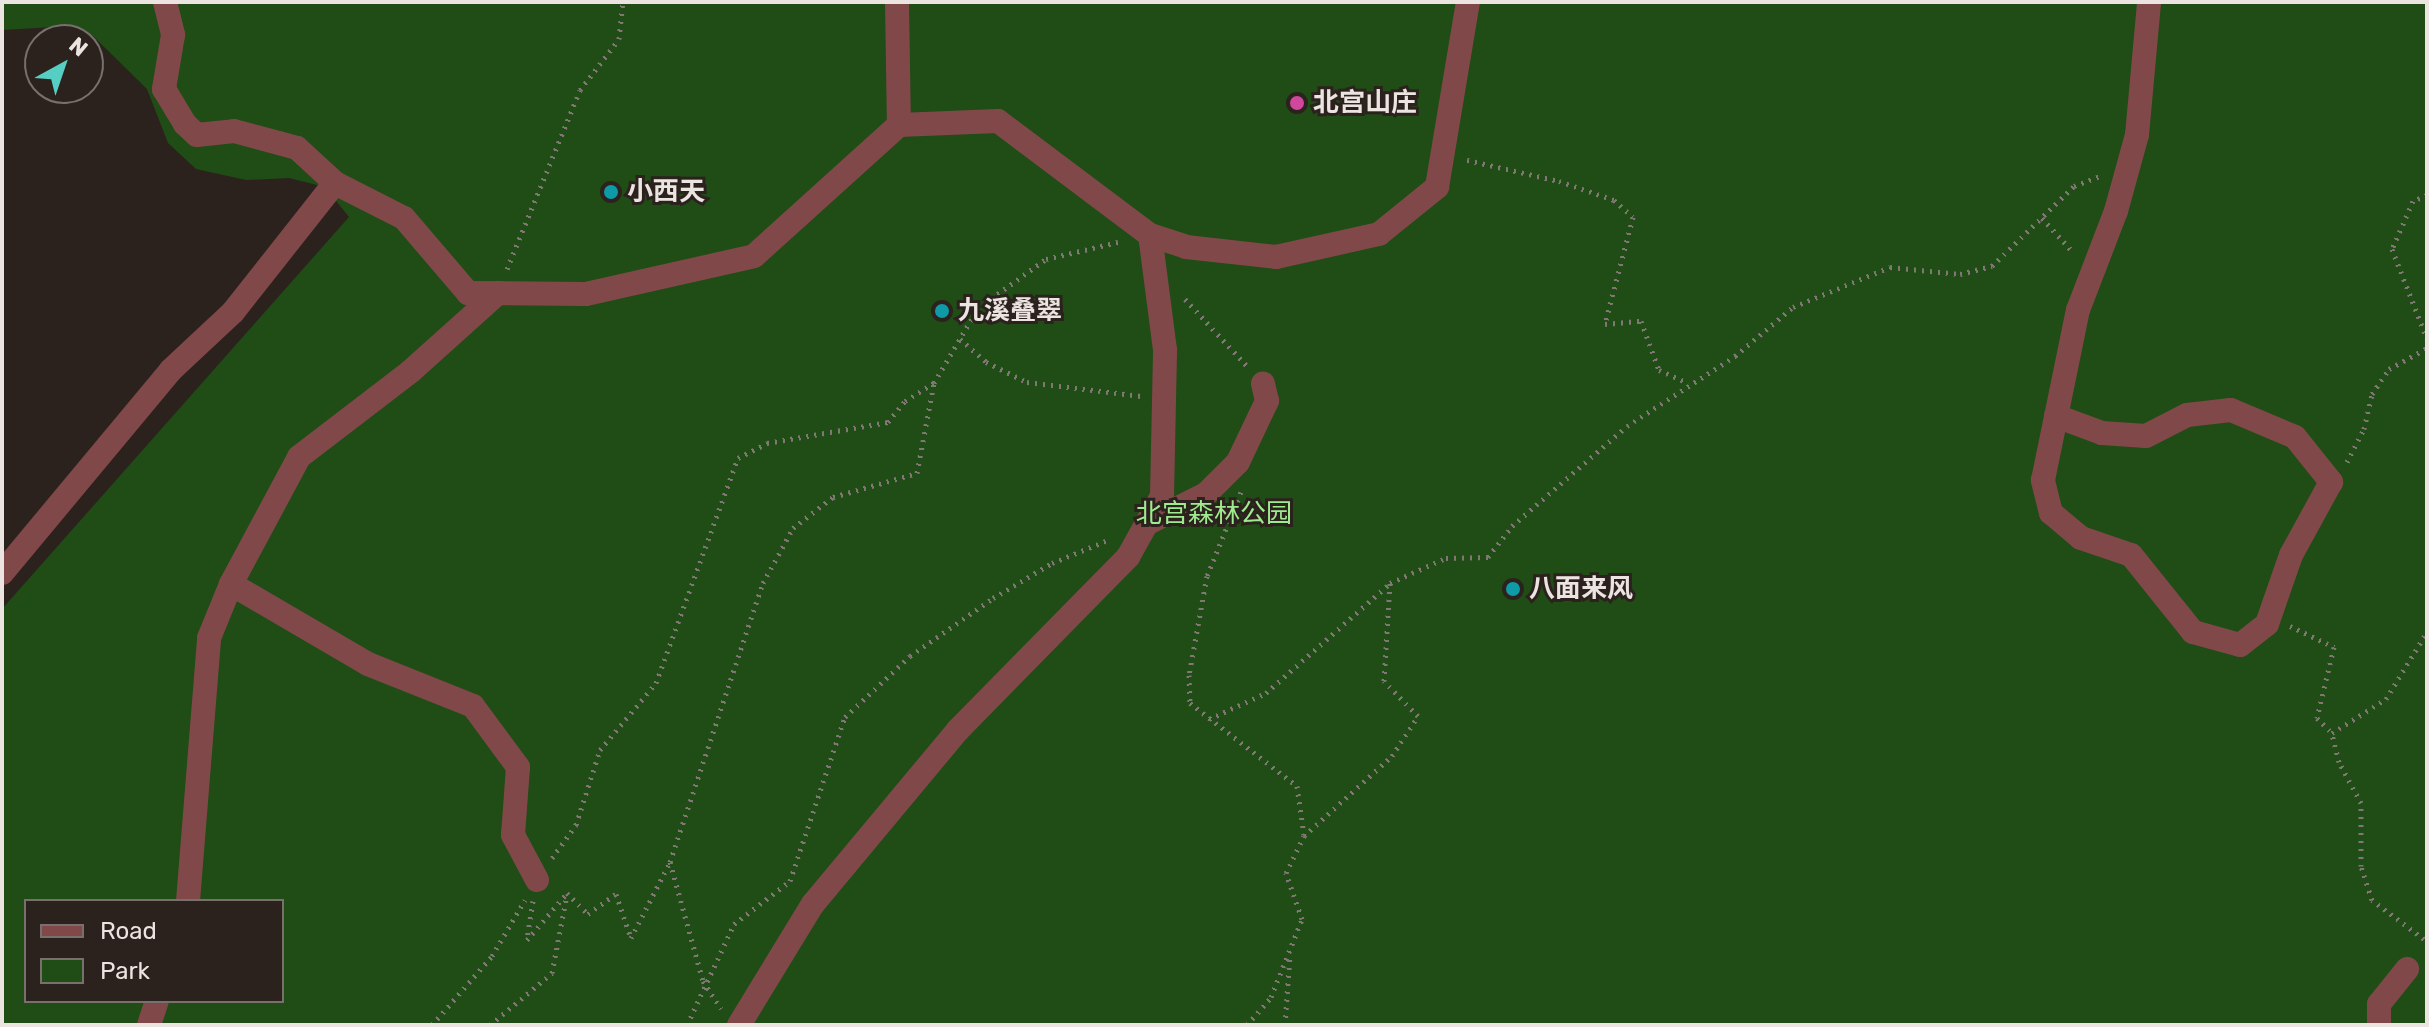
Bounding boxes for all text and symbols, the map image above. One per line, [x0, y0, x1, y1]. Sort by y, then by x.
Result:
north arrow [24, 24, 104, 104]
text: N [64, 31, 93, 62]
place label: 北宫山庄 [1313, 87, 1417, 119]
marker: 北宫山庄 [1288, 94, 1306, 112]
place label: 小西天 [627, 176, 705, 208]
marker: 小西天 [602, 183, 620, 201]
place label: 九溪叠翠 [958, 295, 1062, 327]
marker: 九溪叠翠 [933, 302, 951, 320]
park label: 北宫森林公园 [1136, 498, 1292, 530]
place label: 八面来风 [1529, 573, 1633, 605]
marker: 八面来风 [1504, 580, 1522, 598]
legend [24, 899, 284, 1003]
text: Road [100, 917, 157, 945]
text: Park [100, 957, 150, 985]

